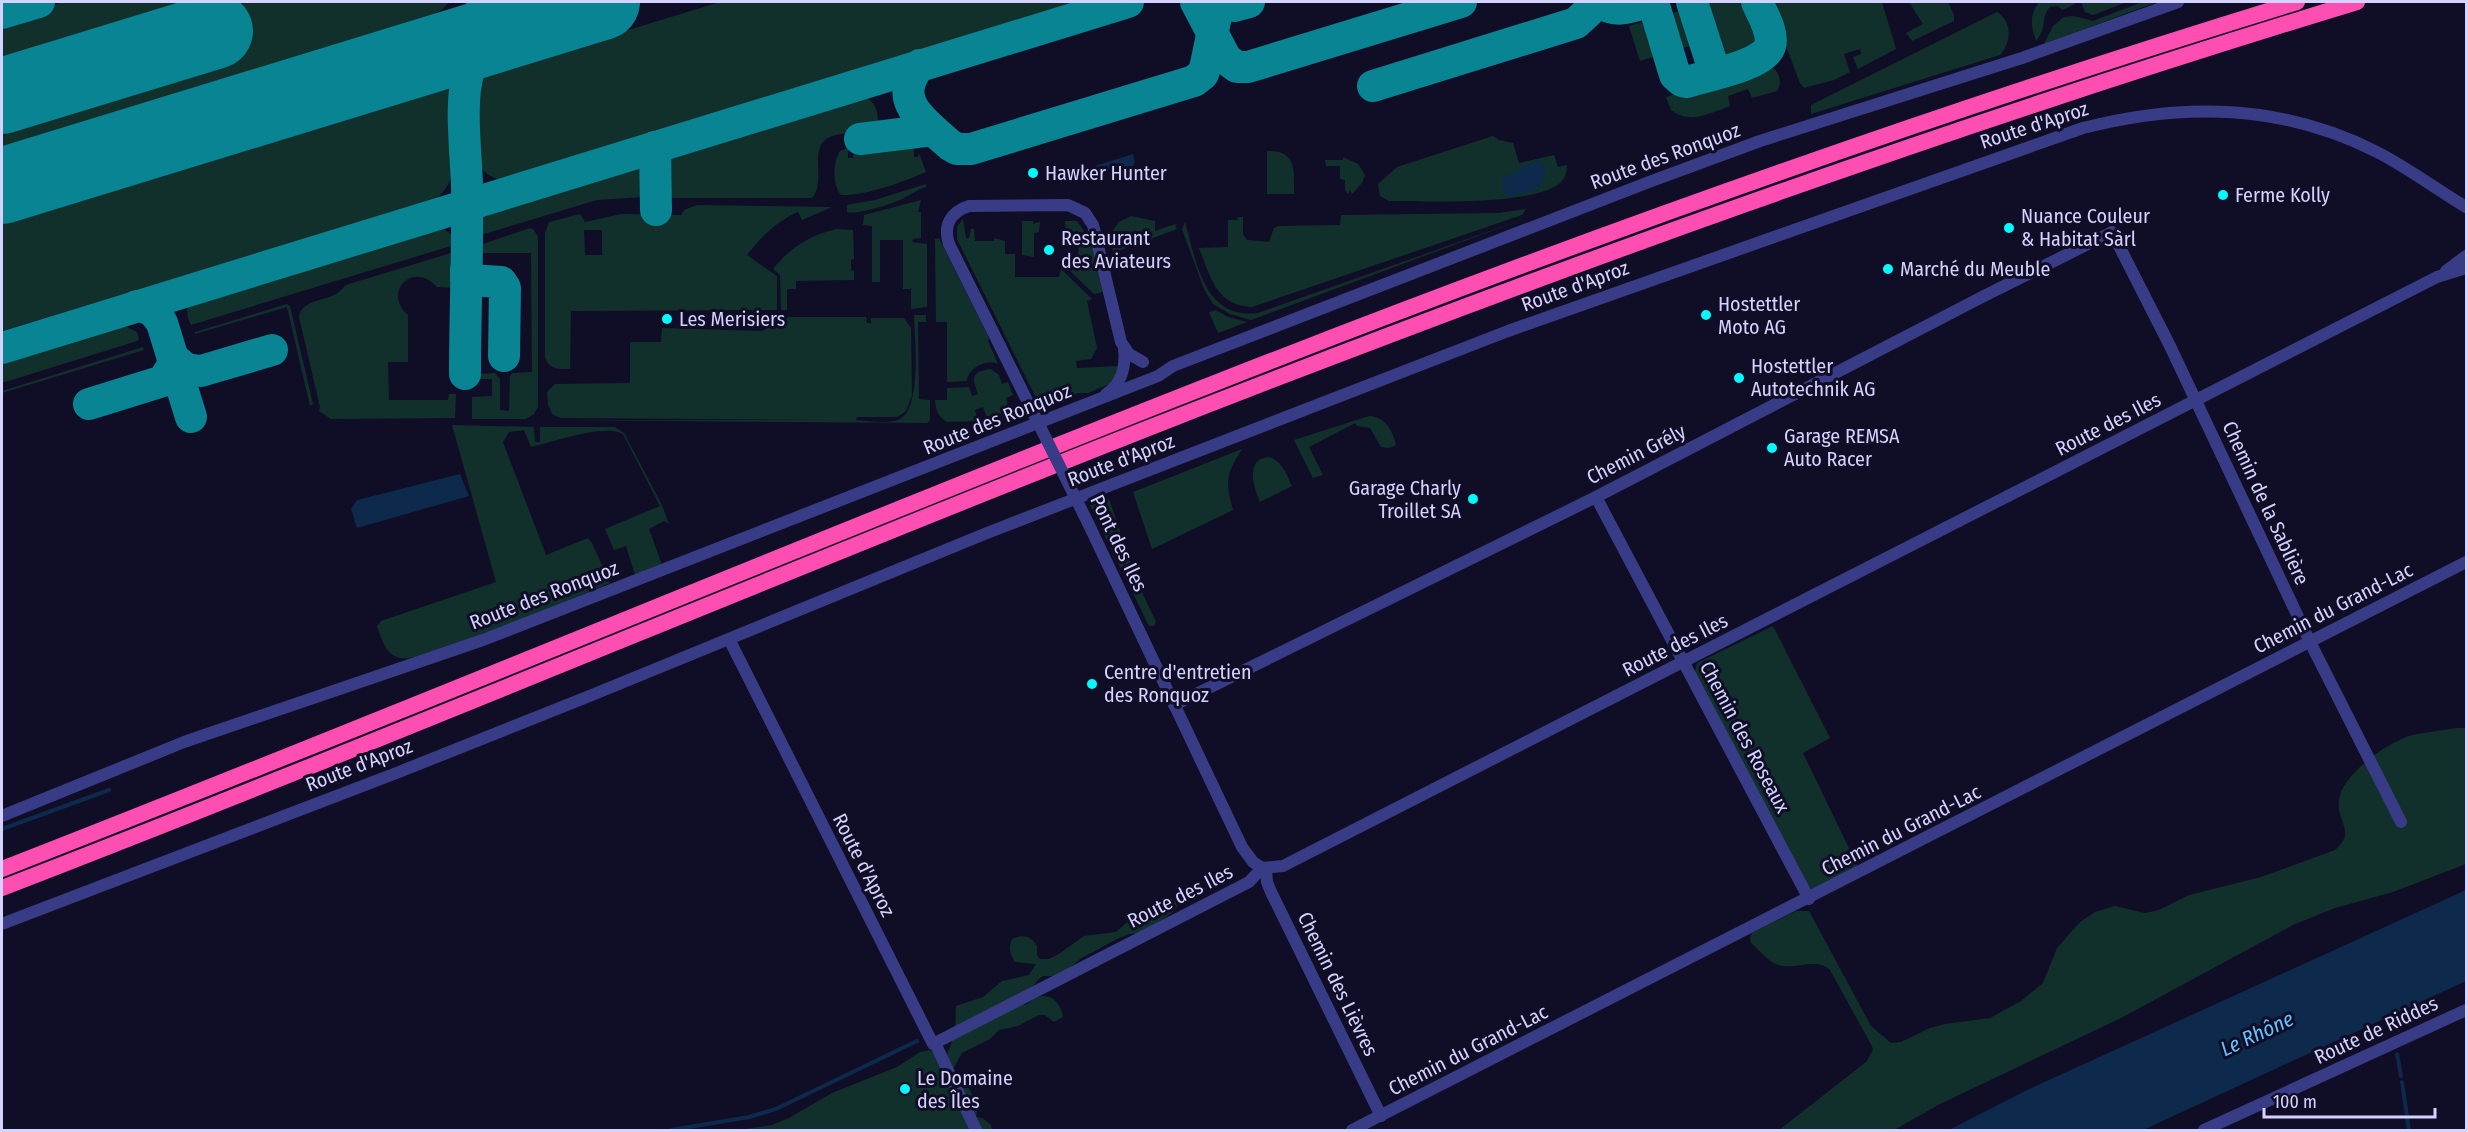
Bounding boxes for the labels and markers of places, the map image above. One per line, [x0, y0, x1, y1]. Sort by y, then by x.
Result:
place label: Hawker Hunter [1045, 161, 1167, 185]
marker: Hawker Hunter [1026, 166, 1040, 180]
place label: Ferme Kolly [2235, 183, 2330, 207]
marker: Ferme Kolly [2216, 188, 2230, 202]
place label: Nuance Couleur & Habitat Sàrl [2021, 204, 2150, 251]
marker: Nuance Couleur & Habitat Sàrl [2002, 221, 2016, 235]
place label: Restaurant des Aviateurs [1061, 226, 1171, 273]
marker: Restaurant des Aviateurs [1042, 243, 1056, 257]
place label: Marché du Meuble [1900, 257, 2050, 281]
marker: Marché du Meuble [1881, 262, 1895, 276]
place label: Hostettler Moto AG [1718, 292, 1800, 339]
place label: Les Merisiers [679, 307, 785, 331]
marker: Hostettler Moto AG [1699, 308, 1713, 322]
marker: Les Merisiers [660, 312, 674, 326]
place label: Hostettler Autotechnik AG [1751, 354, 1875, 401]
marker: Hostettler Autotechnik AG [1732, 371, 1746, 385]
place label: Garage REMSA Auto Racer [1784, 424, 1900, 471]
marker: Garage REMSA Auto Racer [1765, 441, 1779, 455]
place label: Garage Charly Troillet SA [1349, 476, 1461, 523]
marker: Garage Charly Troillet SA [1466, 492, 1480, 506]
place label: Centre d'entretien des Ronquoz [1104, 660, 1252, 707]
marker: Centre d'entretien des Ronquoz [1085, 677, 1099, 691]
place label: Le Domaine des Îles [917, 1066, 1013, 1113]
marker: Le Domaine des Îles [898, 1082, 912, 1096]

